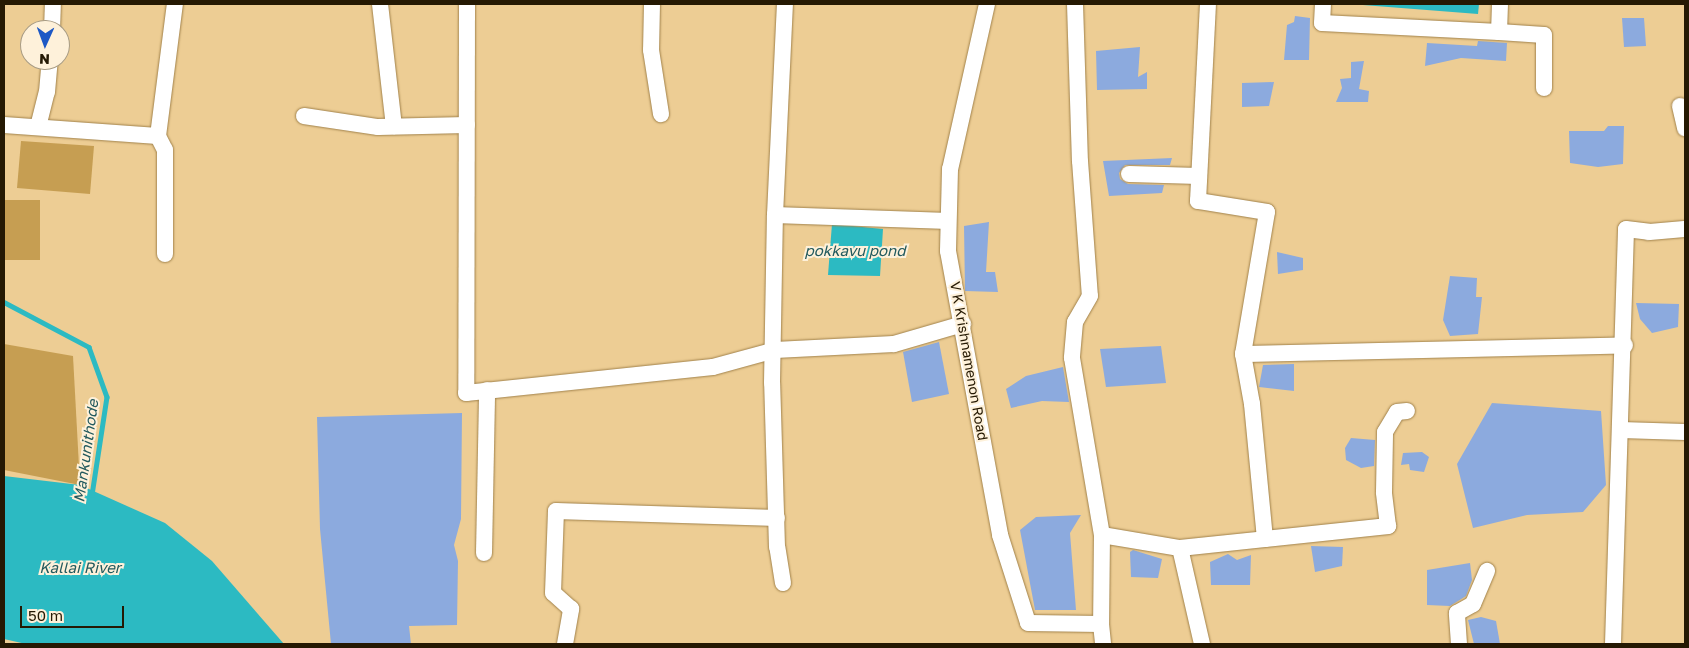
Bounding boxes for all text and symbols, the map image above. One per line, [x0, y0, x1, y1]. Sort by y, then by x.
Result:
north arrow [20, 20, 70, 70]
text: N [39, 51, 50, 68]
water label: pokkavu pond [804, 242, 906, 260]
street label: V K Krishnamenon Road [947, 280, 991, 442]
water label: Mankunithode [70, 398, 102, 504]
water label: Kallai River [39, 559, 121, 577]
scale bar [22, 596, 126, 628]
text: 50 m [28, 606, 63, 624]

